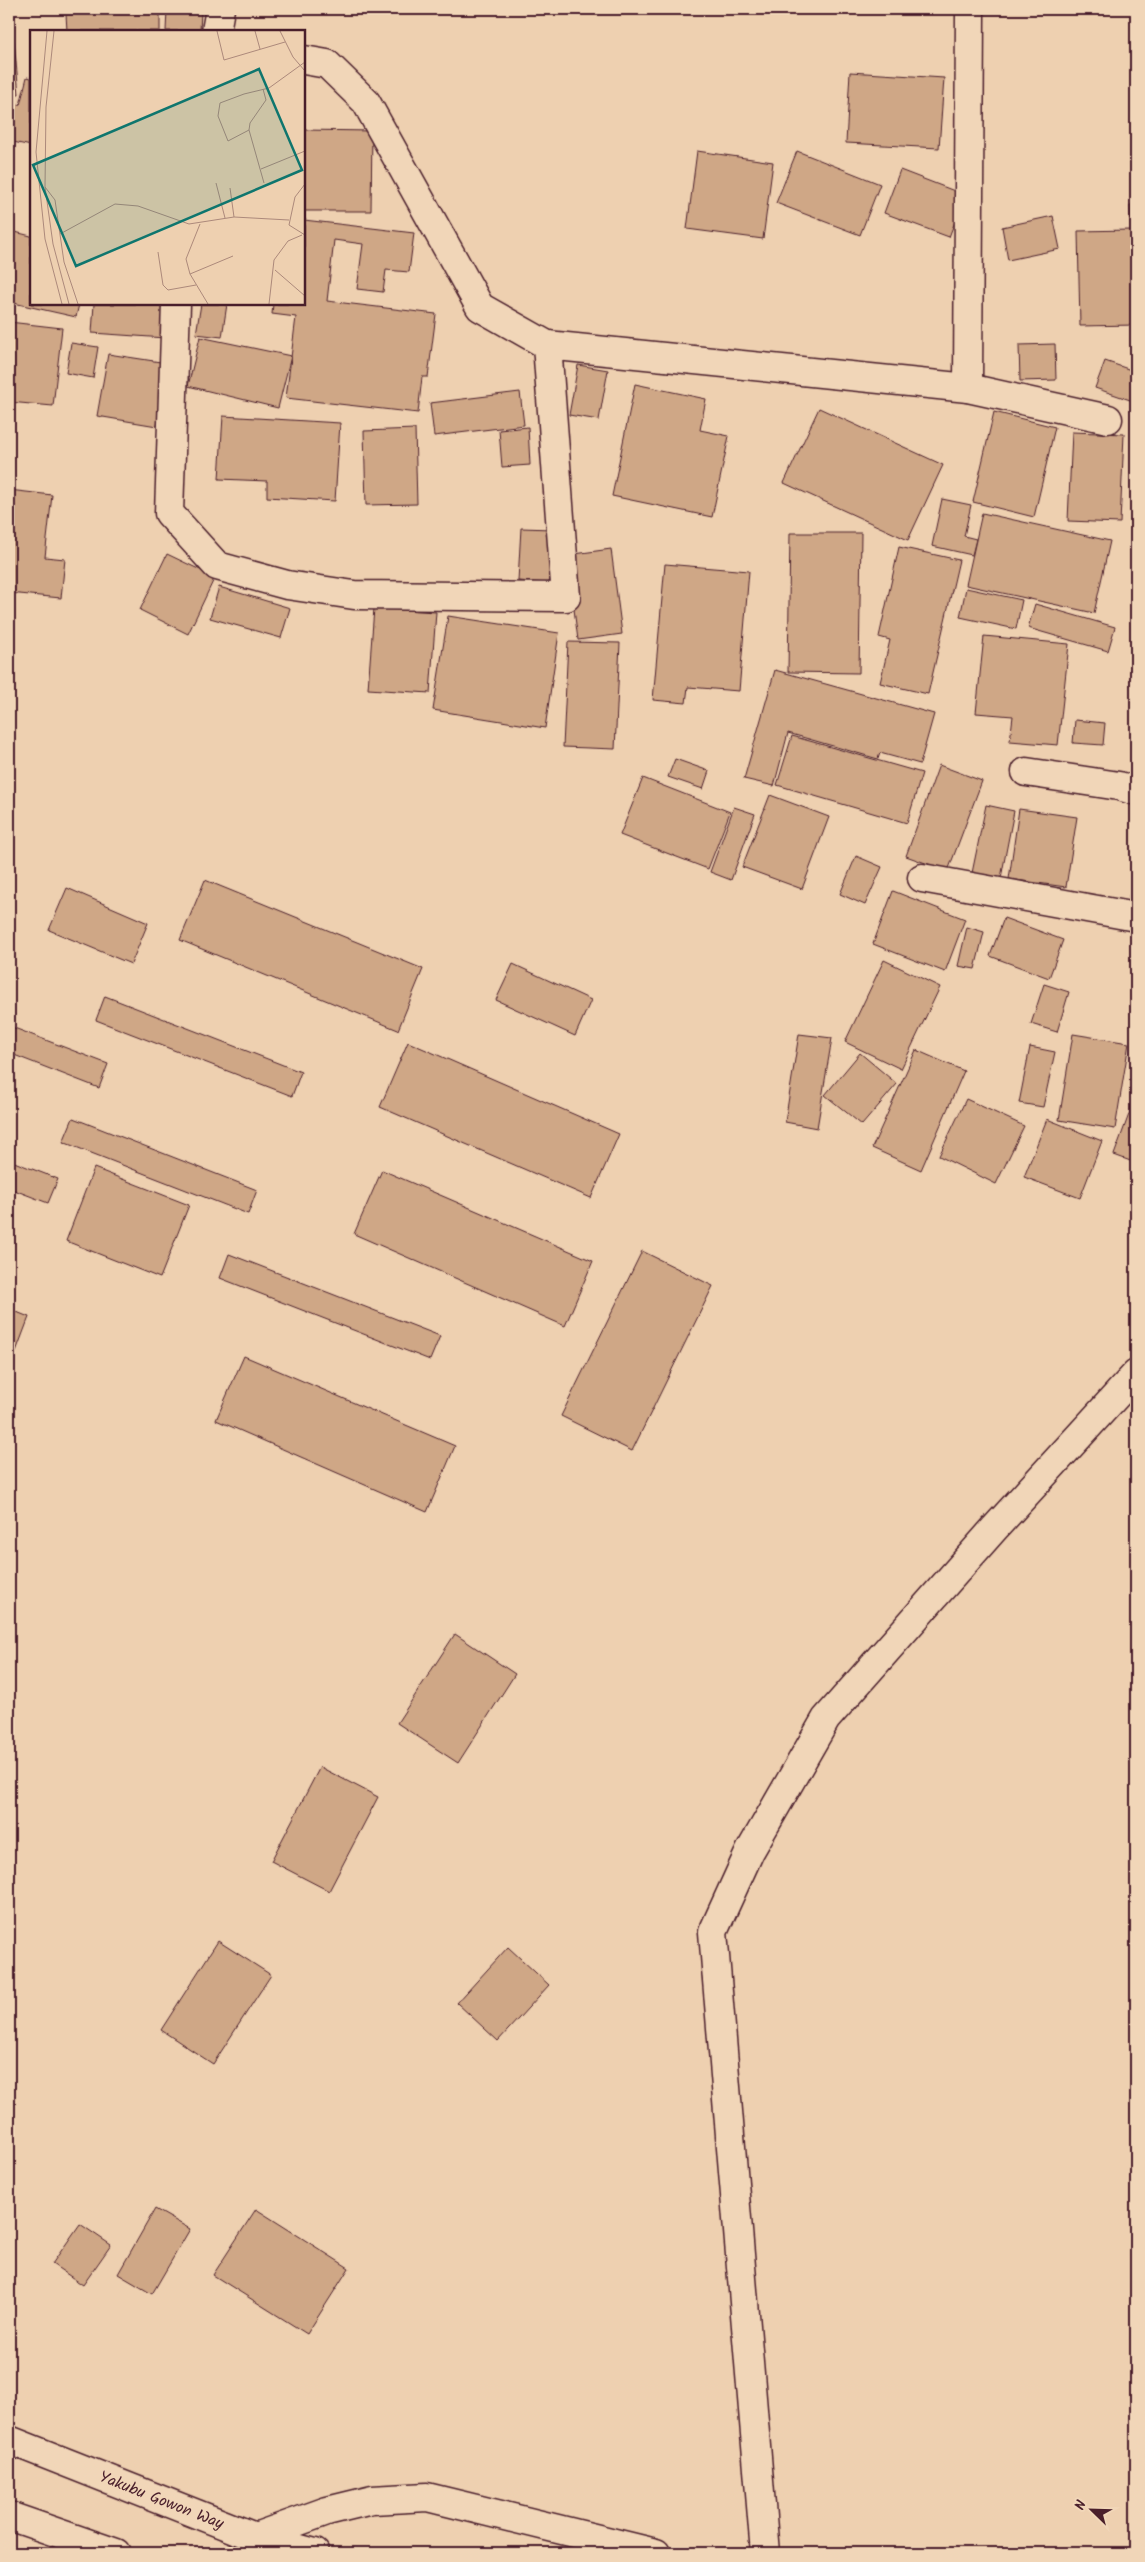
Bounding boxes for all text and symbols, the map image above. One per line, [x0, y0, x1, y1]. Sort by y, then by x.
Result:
inset map [30, 30, 305, 305]
street label: Yakubu Gowon Way [96, 2464, 228, 2536]
north arrow [1068, 2484, 1118, 2534]
text: N [1069, 2497, 1093, 2514]

